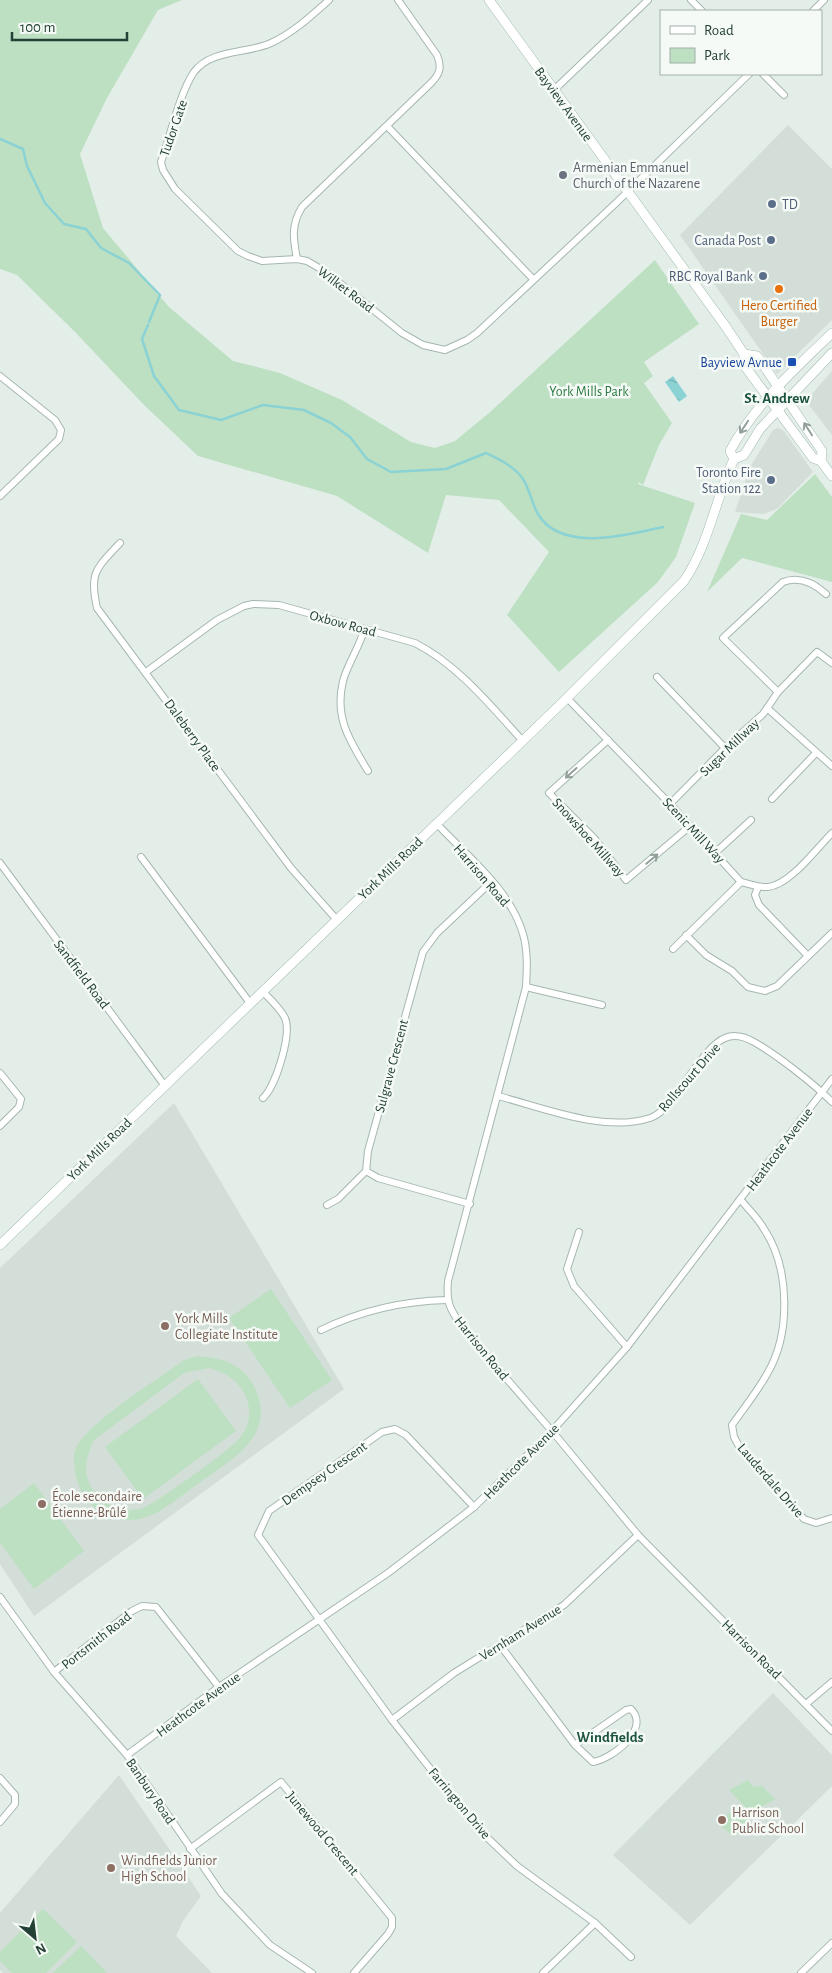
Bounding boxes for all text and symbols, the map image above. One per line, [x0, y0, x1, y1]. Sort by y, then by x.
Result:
scale bar [12, 10, 128, 42]
legend [660, 10, 822, 75]
text: 100 m [20, 20, 55, 35]
text: Road [704, 23, 734, 38]
text: Park [704, 48, 730, 63]
street label: Bayview Avenue [532, 65, 595, 144]
street label: Tudor Gate [158, 98, 190, 159]
place label: Armenian Emmanuel Church of the Nazarene [573, 161, 700, 191]
marker: Armenian Emmanuel Church of the Nazarene [557, 169, 569, 181]
marker: TD [766, 198, 778, 210]
place label: TD [782, 198, 798, 212]
place label: Canada Post [694, 234, 762, 248]
marker: Canada Post [765, 234, 777, 246]
street label: Wilket Road [315, 264, 376, 315]
place label: RBC Royal Bank [669, 270, 754, 284]
marker: RBC Royal Bank [757, 270, 769, 282]
marker: Hero Certified Burger [773, 283, 785, 295]
place label: Hero Certified Burger [741, 299, 817, 329]
place label: Bayview Avnue [700, 356, 782, 370]
marker: Bayview Avnue [786, 356, 798, 368]
park label: York Mills Park [549, 385, 629, 399]
district label: St. Andrew [744, 391, 810, 406]
one-way arrow [739, 419, 749, 433]
one-way arrow [803, 422, 813, 436]
place label: Toronto Fire Station 122 [696, 466, 761, 496]
marker: Toronto Fire Station 122 [765, 474, 777, 486]
street label: Oxbow Road [308, 608, 378, 640]
street label: Daleberry Place [161, 697, 223, 774]
street label: Sugar Millway [697, 716, 762, 779]
one-way arrow [565, 767, 578, 779]
street label: Scenic Mill Way [659, 795, 727, 866]
street label: Snowshoe Millway [549, 796, 627, 880]
street label: York Mills Road [356, 835, 425, 903]
street label: Harrison Road [451, 842, 512, 909]
one-way arrow [645, 854, 658, 865]
street label: Sandfield Road [51, 938, 112, 1012]
street label: Sulgrave Crescent [373, 1018, 411, 1114]
street label: Rollscourt Drive [656, 1041, 723, 1115]
street label: Heathcote Avenue [744, 1105, 816, 1194]
street label: York Mills Road [65, 1116, 134, 1184]
place label: York Mills Collegiate Institute [175, 1312, 278, 1342]
street label: Harrison Road [451, 1314, 511, 1383]
marker: York Mills Collegiate Institute [159, 1320, 171, 1332]
street label: Heathcote Avenue [481, 1421, 562, 1502]
street label: Dempsey Crescent [279, 1439, 370, 1508]
street label: Lauderdale Drive [735, 1441, 806, 1520]
place label: École secondaire Étienne-Brûlé [52, 1487, 142, 1520]
marker: École secondaire Étienne-Brûlé [36, 1498, 48, 1510]
street label: Vernham Avenue [477, 1602, 564, 1664]
street label: Portsmith Road [59, 1609, 134, 1672]
street label: Harrison Road [719, 1617, 784, 1682]
street label: Heathcote Avenue [154, 1670, 243, 1740]
district label: Windfields [577, 1730, 644, 1745]
street label: Banbury Road [123, 1756, 177, 1827]
street label: Farrington Drive [426, 1765, 493, 1842]
street label: Junewood Crescent [283, 1789, 361, 1878]
place label: Harrison Public School [732, 1806, 804, 1836]
marker: Harrison Public School [716, 1814, 728, 1826]
place label: Windfields Junior High School [121, 1854, 217, 1884]
marker: Windfields Junior High School [105, 1862, 117, 1874]
north arrow [10, 1913, 60, 1963]
text: N [33, 1940, 48, 1957]

